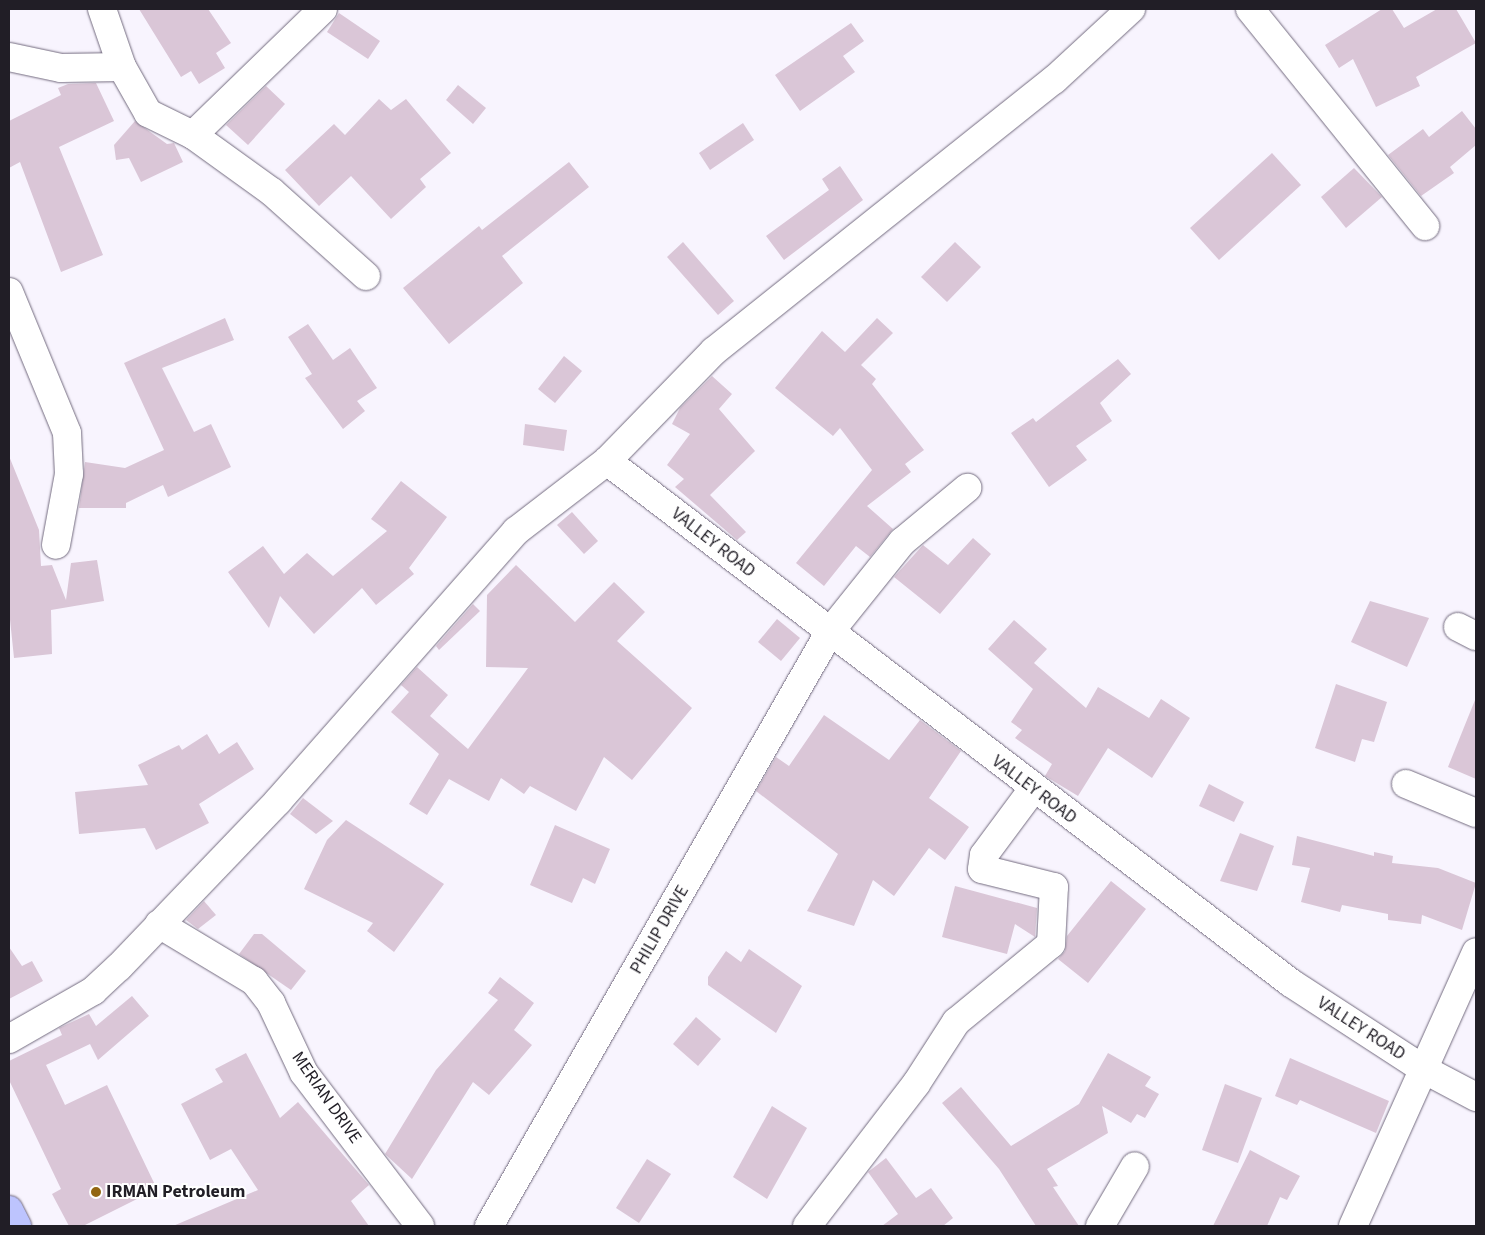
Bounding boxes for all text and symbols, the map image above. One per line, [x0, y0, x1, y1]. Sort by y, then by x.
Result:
street label: VALLEY ROAD [667, 503, 759, 583]
street label: VALLEY ROAD [987, 751, 1081, 829]
street label: PHILIP DRIVE [626, 882, 694, 978]
street label: VALLEY ROAD [1313, 992, 1409, 1066]
street label: MERIAN DRIVE [286, 1048, 366, 1148]
place label: IRMAN Petroleum [106, 1181, 246, 1203]
marker: IRMAN Petroleum [90, 1186, 102, 1198]

